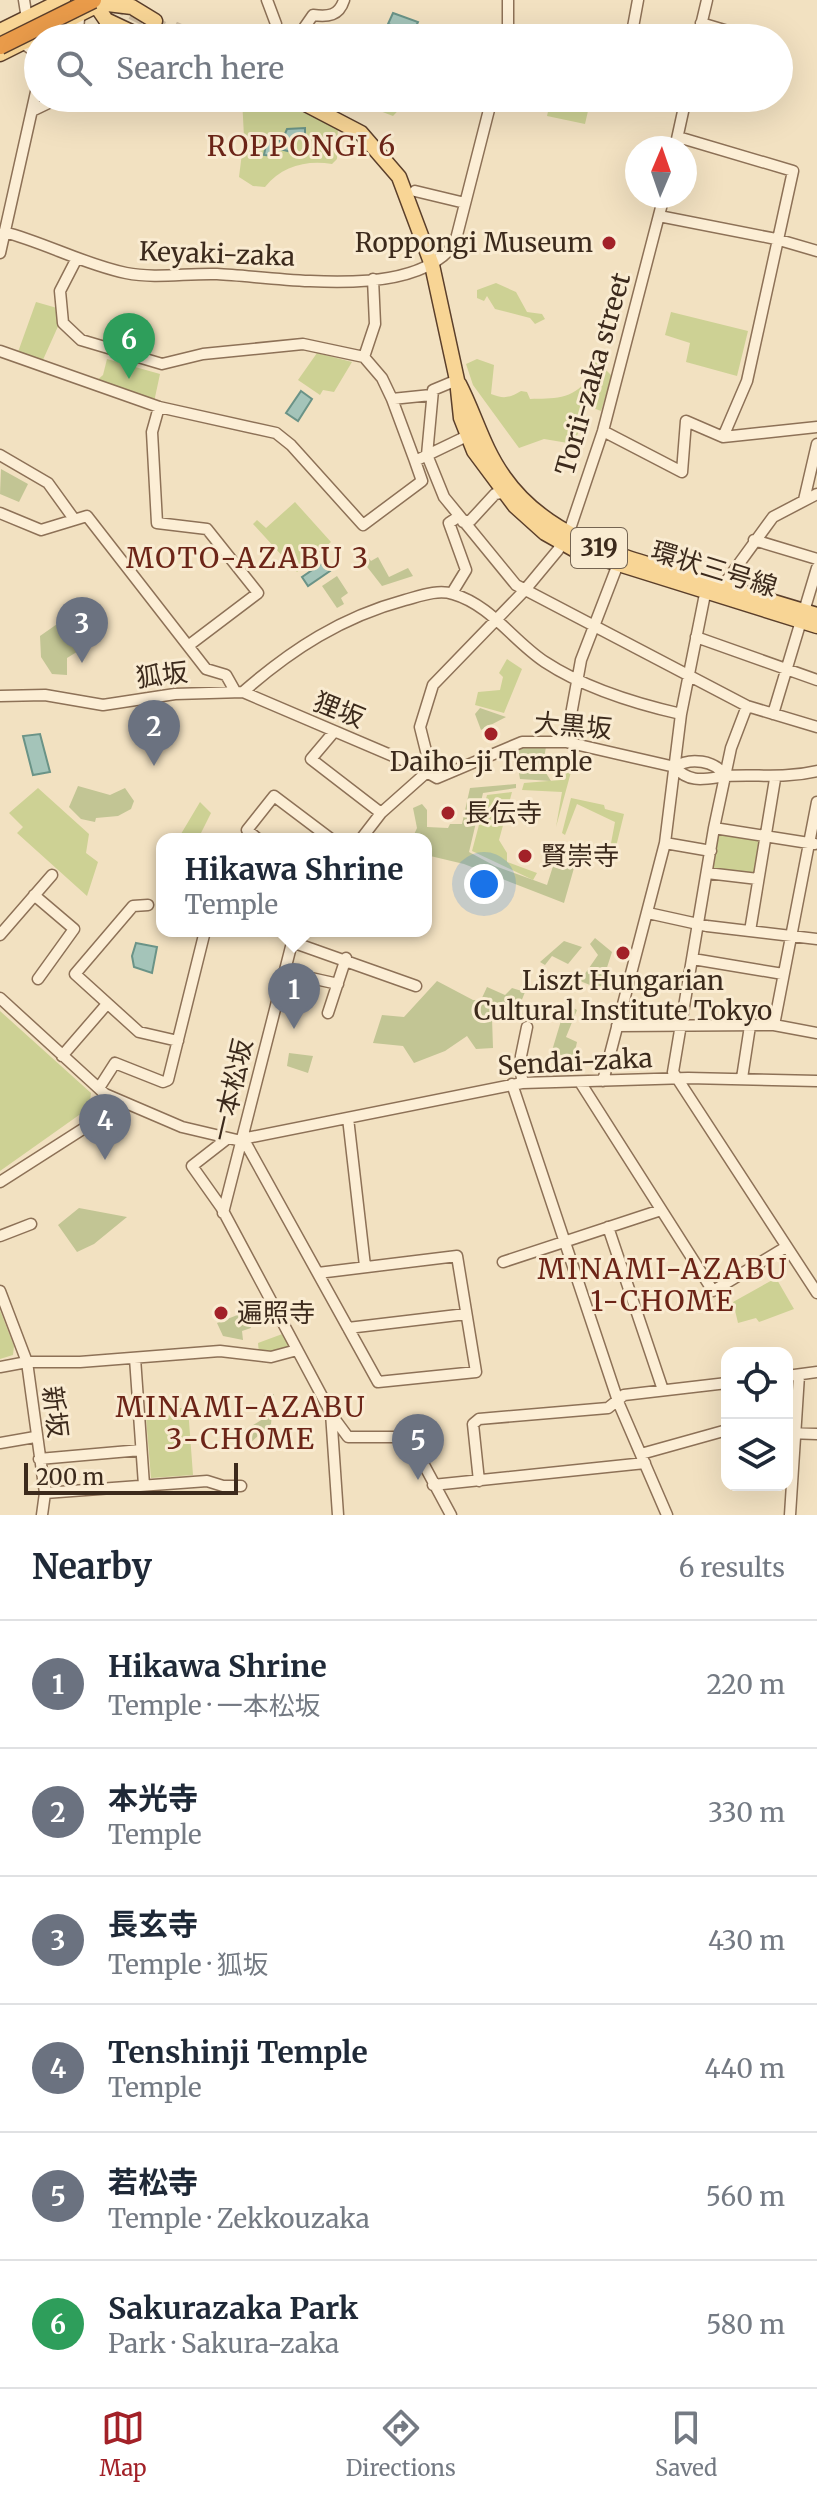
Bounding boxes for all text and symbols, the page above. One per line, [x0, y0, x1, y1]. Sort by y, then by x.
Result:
search box [24, 24, 793, 112]
icon: search [52, 46, 96, 90]
text: Search here [116, 49, 284, 87]
district label: ROPPONGI 6 [207, 128, 397, 164]
north arrow [625, 136, 697, 208]
place label: Roppongi Museum [355, 226, 593, 259]
street label: Keyaki-zaka [139, 234, 296, 273]
marker: Roppongi Museum [600, 234, 618, 252]
street label: Torii-zaka street [548, 269, 637, 479]
pin: 6 [103, 313, 155, 379]
road number: 319 [571, 528, 627, 568]
street label: 環状三号線 [647, 534, 781, 603]
district label: MOTO-AZABU 3 [126, 540, 370, 576]
pin: 3 [56, 597, 108, 663]
street label: 狐坂 [134, 655, 190, 694]
street label: 狸坂 [309, 684, 369, 735]
pin: 2 [128, 700, 180, 766]
street label: 大黒坂 [533, 706, 613, 745]
marker: Daiho-ji Temple [482, 725, 500, 743]
place label: Daiho-ji Temple [390, 745, 592, 778]
place label: 長伝寺 [464, 796, 542, 829]
marker: 長伝寺 [439, 804, 457, 822]
popup [156, 833, 432, 937]
place label: 賢崇寺 [541, 839, 619, 872]
marker: 賢崇寺 [516, 847, 534, 865]
text: Hikawa Shrine [185, 850, 403, 888]
your location [464, 864, 504, 904]
text: Temple [185, 888, 278, 921]
marker: Liszt Hungarian Cultural Institute Tokyo [614, 944, 632, 962]
pin: 1 [268, 963, 320, 1029]
place label: Liszt Hungarian Cultural Institute Tokyo [474, 964, 772, 1027]
street label: 一本松坂 [204, 1036, 259, 1144]
street label: Sendai-zaka [497, 1041, 653, 1082]
pin: 4 [79, 1094, 131, 1160]
district label: MINAMI-AZABU 1-CHOME [538, 1251, 788, 1319]
place label: 遍照寺 [237, 1296, 315, 1329]
marker: 遍照寺 [212, 1304, 230, 1322]
map controls [721, 1347, 793, 1491]
button: locate [721, 1347, 793, 1419]
street label: 新坂 [36, 1384, 75, 1440]
district label: MINAMI-AZABU 3-CHOME [116, 1389, 366, 1457]
pin: 5 [392, 1414, 444, 1480]
button: layers [721, 1419, 793, 1491]
scale bar [24, 1459, 238, 1495]
text: 200 m [36, 1463, 104, 1491]
text: Nearby [32, 1546, 152, 1588]
text: 6 results [679, 1551, 785, 1584]
text: Hikawa Shrine [108, 1647, 327, 1685]
text: 1 [52, 1668, 64, 1701]
text: 220 m [706, 1668, 785, 1701]
text: Temple · 一本松坂 [108, 1689, 321, 1722]
text: 本光寺 [108, 1779, 198, 1817]
text: 2 [50, 1796, 66, 1829]
text: 330 m [708, 1796, 785, 1829]
text: Temple [108, 1818, 202, 1851]
text: 長玄寺 [108, 1905, 198, 1943]
text: 3 [51, 1924, 65, 1957]
text: 430 m [708, 1924, 785, 1957]
text: Temple · 狐坂 [108, 1948, 269, 1981]
text: Tenshinji Temple [108, 2033, 368, 2071]
text: 4 [50, 2052, 66, 2085]
text: 440 m [705, 2052, 785, 2085]
text: Temple [108, 2071, 202, 2104]
text: 若松寺 [108, 2163, 198, 2201]
text: 5 [50, 2180, 66, 2213]
text: 560 m [706, 2180, 785, 2213]
text: Temple · Zekkouzaka [108, 2202, 370, 2235]
text: Sakurazaka Park [108, 2289, 358, 2327]
text: 6 [50, 2308, 66, 2341]
text: 580 m [706, 2308, 785, 2341]
text: Park · Sakura-zaka [108, 2327, 339, 2360]
tab: Map [100, 2406, 147, 2482]
tab: Directions [346, 2406, 456, 2482]
tab: Saved [655, 2406, 717, 2482]

